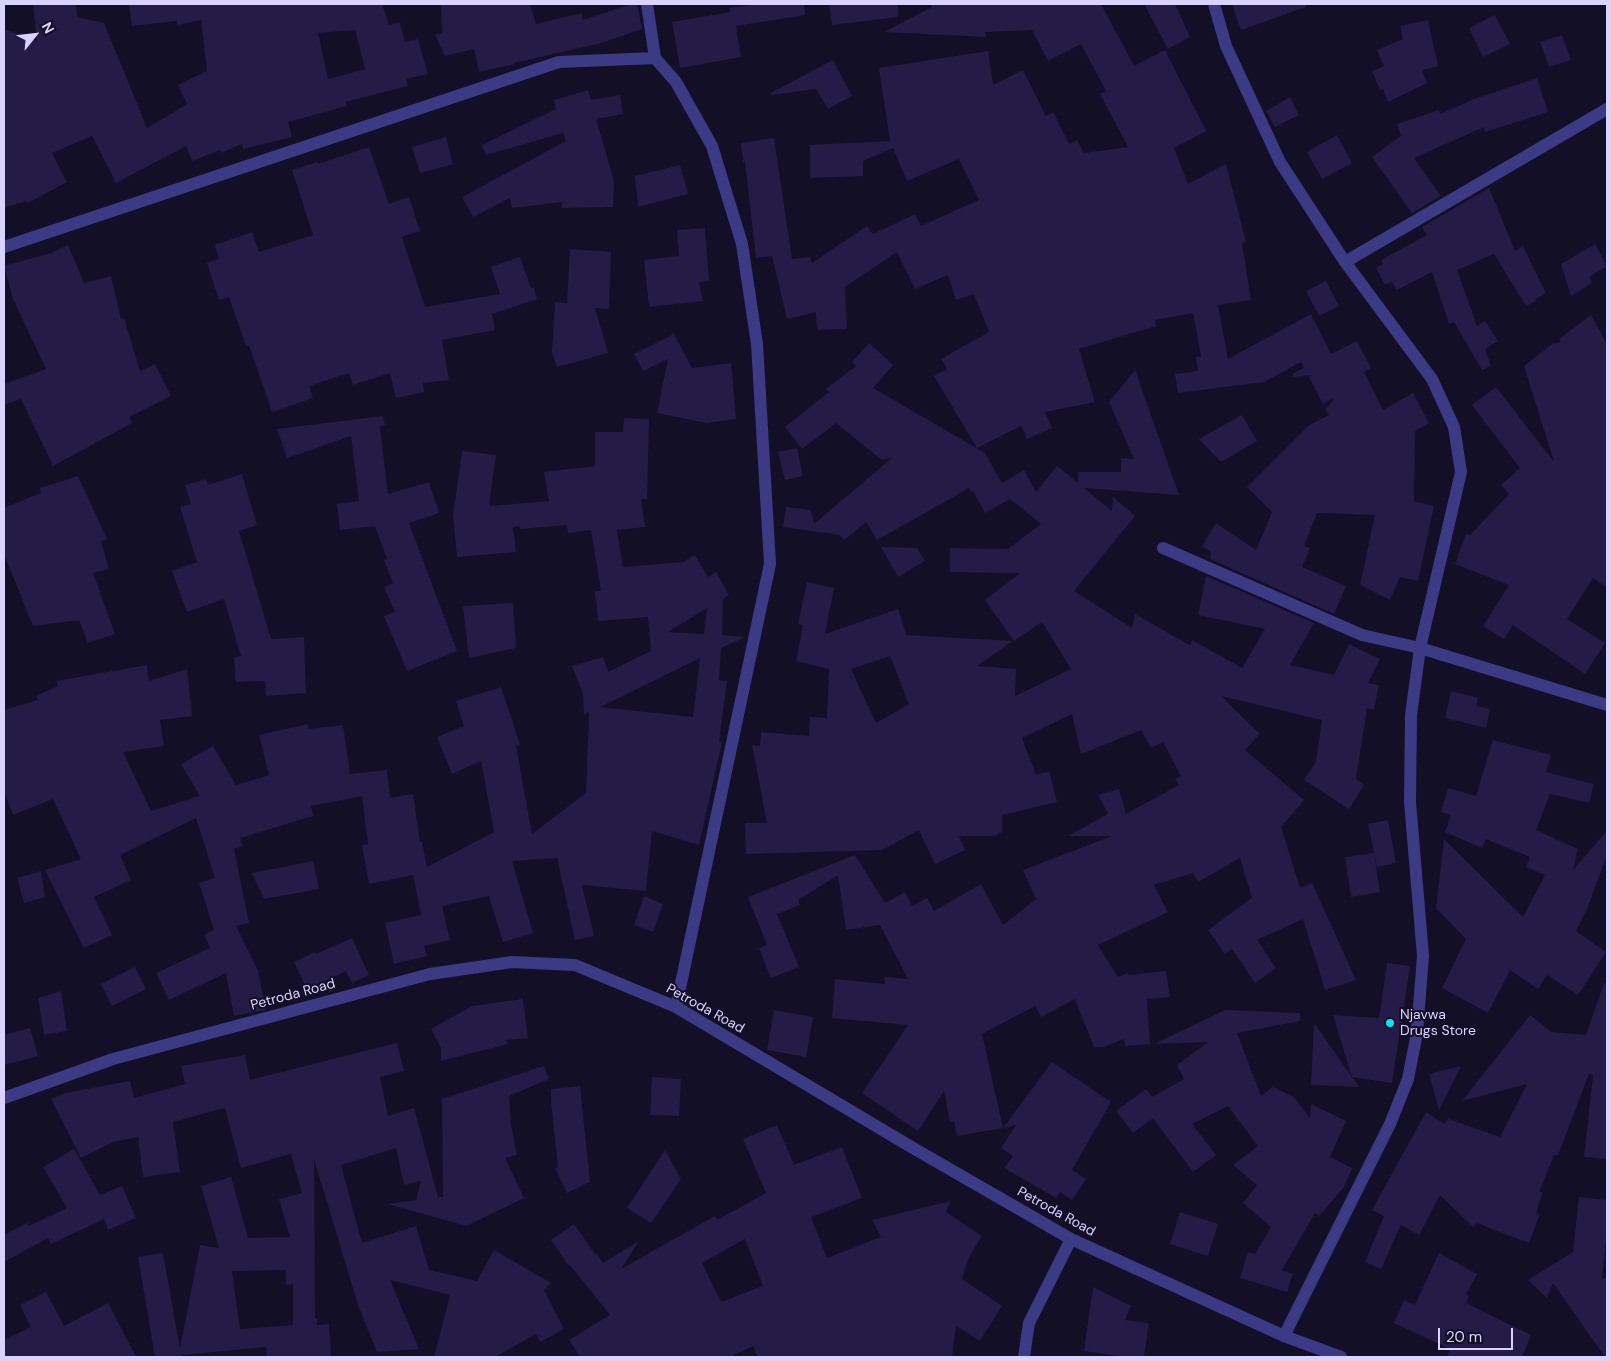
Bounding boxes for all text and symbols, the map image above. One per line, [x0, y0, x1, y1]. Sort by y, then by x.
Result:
north arrow [10, 10, 60, 60]
text: N [38, 19, 58, 37]
street label: Petroda Road [249, 976, 337, 1014]
street label: Petroda Road [663, 981, 747, 1037]
place label: Njavwa Drugs Store [1400, 1007, 1476, 1040]
marker: Njavwa Drugs Store [1384, 1017, 1396, 1029]
street label: Petroda Road [1014, 1184, 1098, 1240]
scale bar [1441, 1318, 1516, 1350]
text: 20 m [1446, 1327, 1482, 1347]

